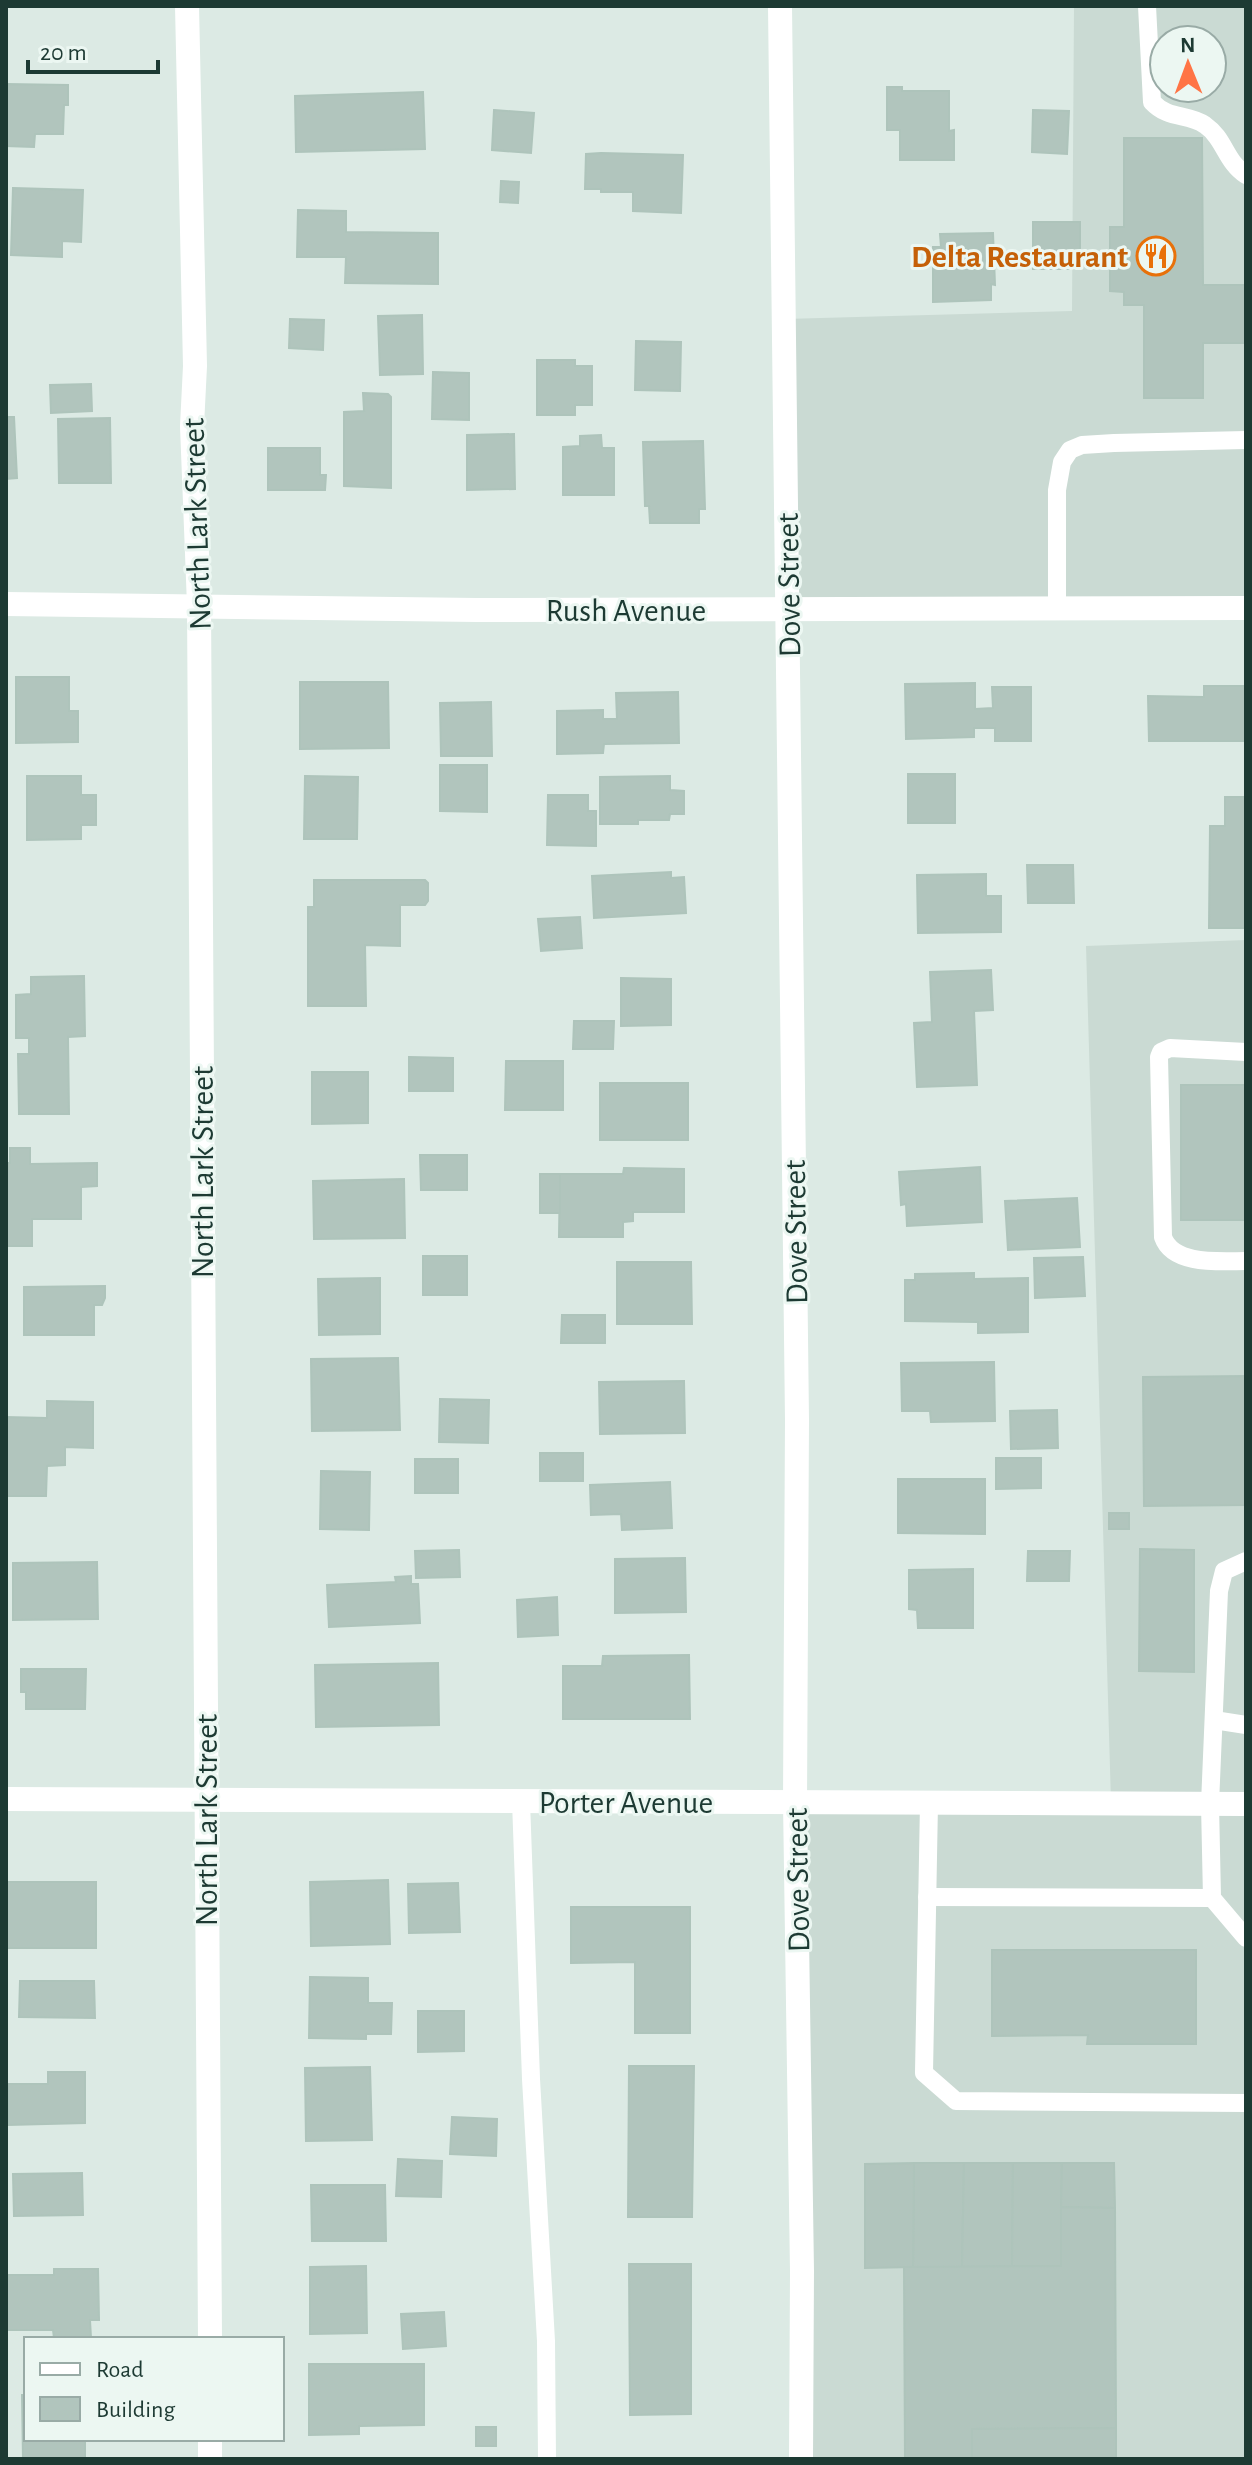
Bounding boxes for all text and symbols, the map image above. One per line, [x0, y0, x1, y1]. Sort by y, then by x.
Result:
scale bar [28, 24, 158, 74]
north arrow [1148, 24, 1228, 104]
text: N [1180, 34, 1196, 56]
text: 20 m [40, 41, 87, 65]
restaurant icon: Delta Restaurant [1135, 235, 1177, 277]
place label: Delta Restaurant [911, 241, 1128, 273]
street label: North Lark Street [177, 417, 217, 631]
street label: Dove Street [772, 513, 806, 657]
street label: Rush Avenue [546, 595, 706, 627]
street label: North Lark Street [187, 1066, 219, 1278]
street label: Dove Street [779, 1160, 813, 1304]
street label: North Lark Street [191, 1714, 223, 1926]
street label: Porter Avenue [539, 1787, 713, 1819]
street label: Dove Street [781, 1808, 815, 1952]
legend [24, 2337, 284, 2441]
text: Road [96, 2358, 144, 2382]
text: Building [96, 2398, 175, 2422]

